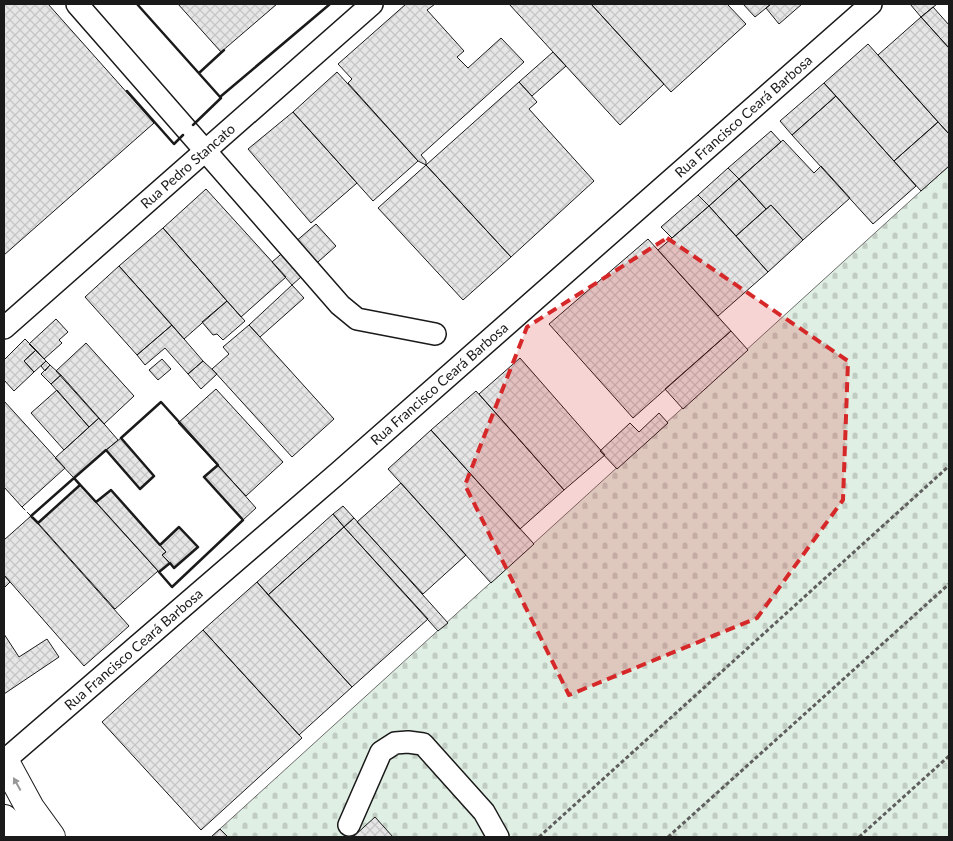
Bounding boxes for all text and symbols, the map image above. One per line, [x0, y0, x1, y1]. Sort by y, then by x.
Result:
street label: Rua Francisco Ceará Barbosa [671, 51, 815, 181]
street label: Rua Pedro Stancato [137, 120, 238, 212]
street label: Rua Francisco Ceará Barbosa [367, 319, 511, 448]
street label: Rua Francisco Ceará Barbosa [61, 585, 206, 713]
one-way arrow [13, 777, 21, 791]

